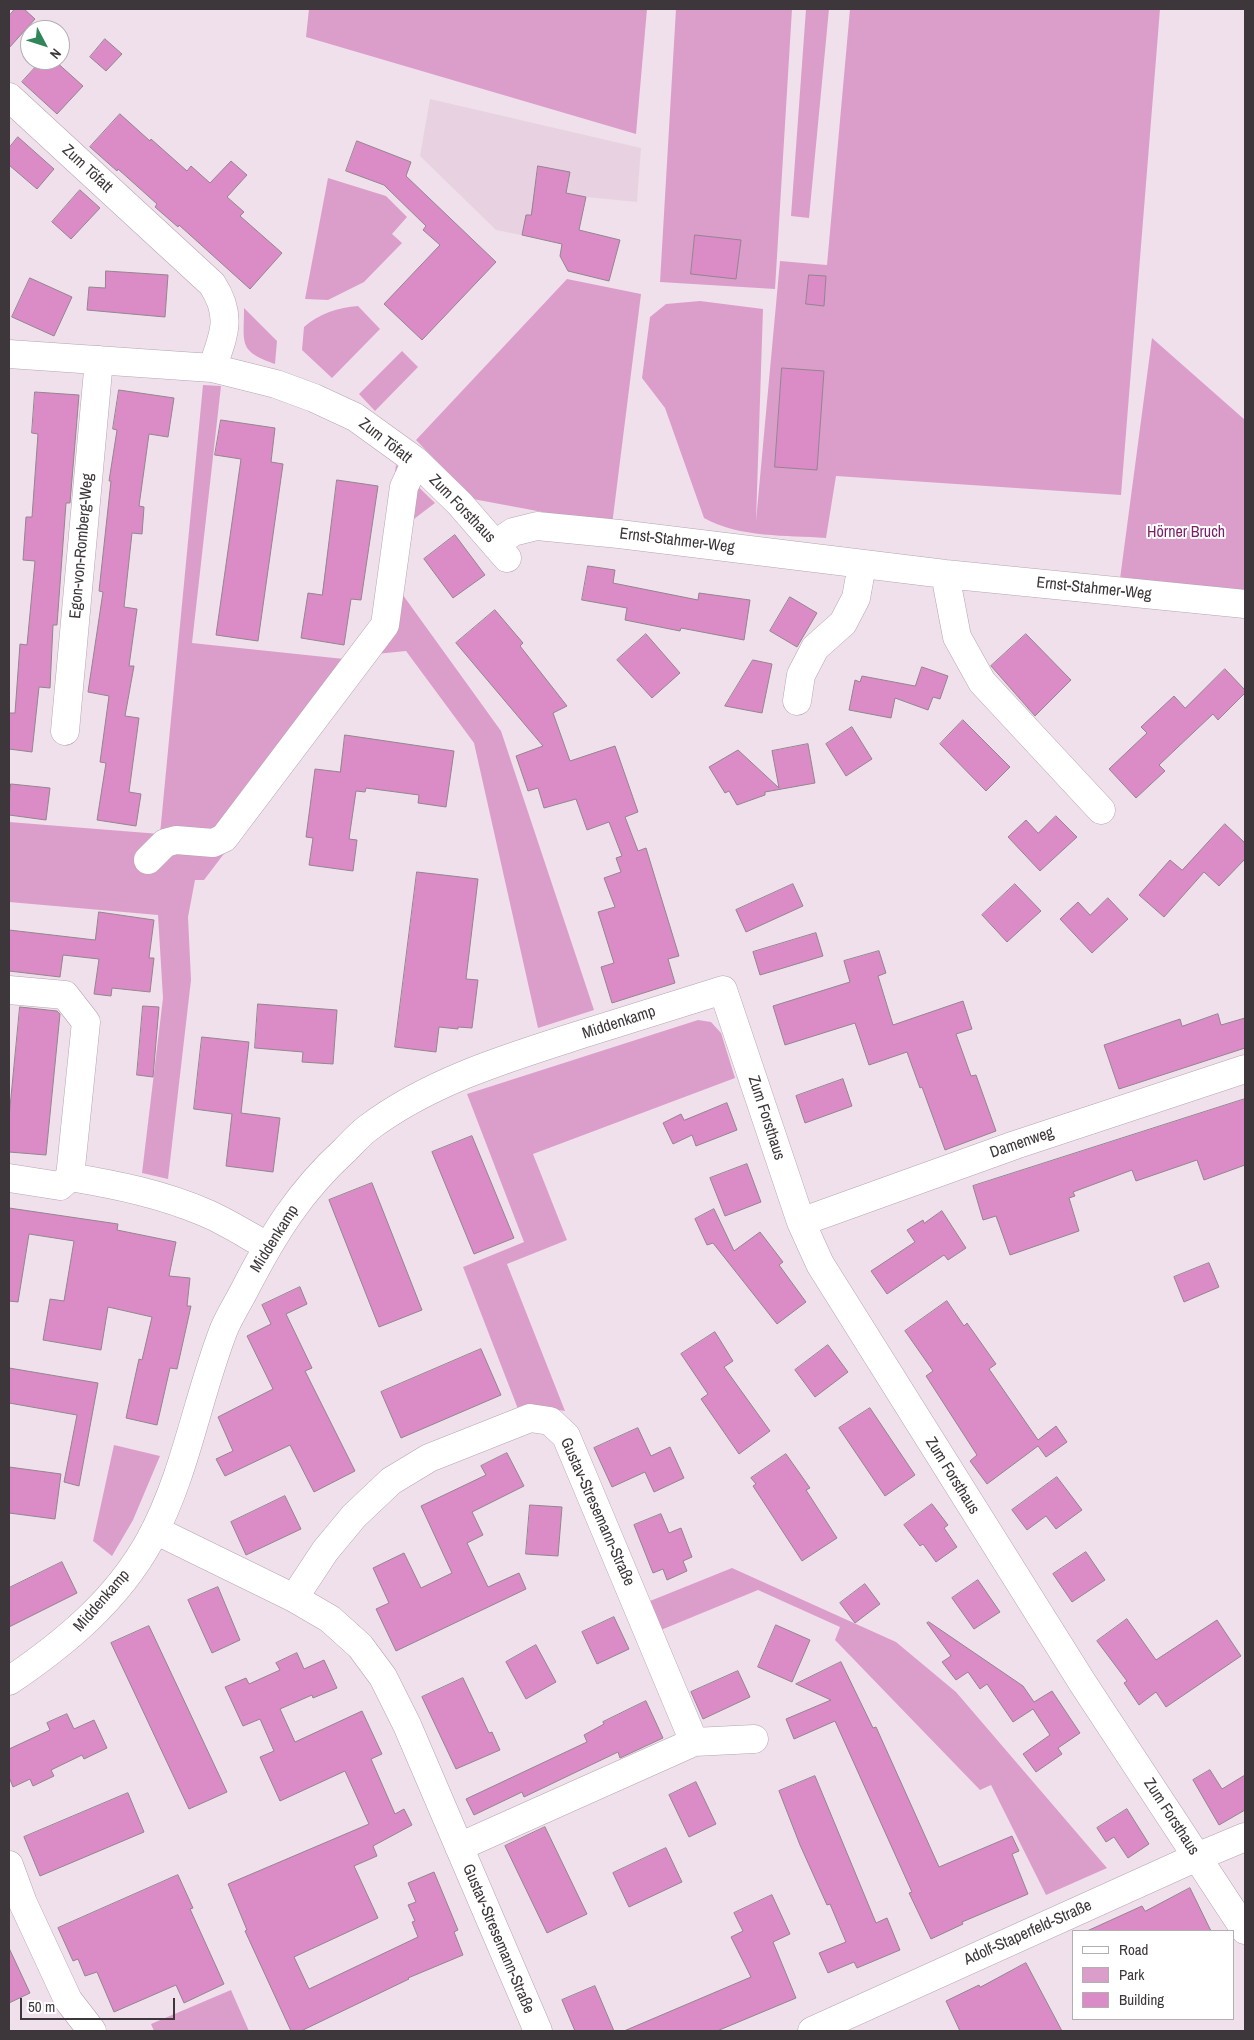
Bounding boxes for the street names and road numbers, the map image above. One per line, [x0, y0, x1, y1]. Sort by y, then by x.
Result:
street label: Zum Töfatt [58, 141, 116, 197]
street label: Zum Töfatt [355, 414, 415, 468]
street label: Zum Forsthaus [425, 471, 499, 547]
street label: Egon-von-Romberg-Weg [66, 473, 98, 619]
street label: Ernst-Stahmer-Weg [618, 524, 736, 558]
street label: Ernst-Stahmer-Weg [1035, 573, 1153, 605]
street label: Middenkamp [580, 1002, 658, 1044]
street label: Zum Forsthaus [743, 1073, 789, 1163]
street label: Damenweg [988, 1123, 1056, 1163]
street label: Middenkamp [247, 1202, 303, 1276]
street label: Zum Forsthaus [921, 1434, 983, 1518]
street label: Gustav-Stresemann-Straße [556, 1435, 638, 1589]
street label: Middenkamp [70, 1566, 134, 1636]
street label: Zum Forsthaus [1139, 1775, 1203, 1859]
street label: Gustav-Stresemann-Straße [458, 1861, 538, 2017]
street label: Adolf-Staperfeld-Straße [961, 1896, 1095, 1970]

